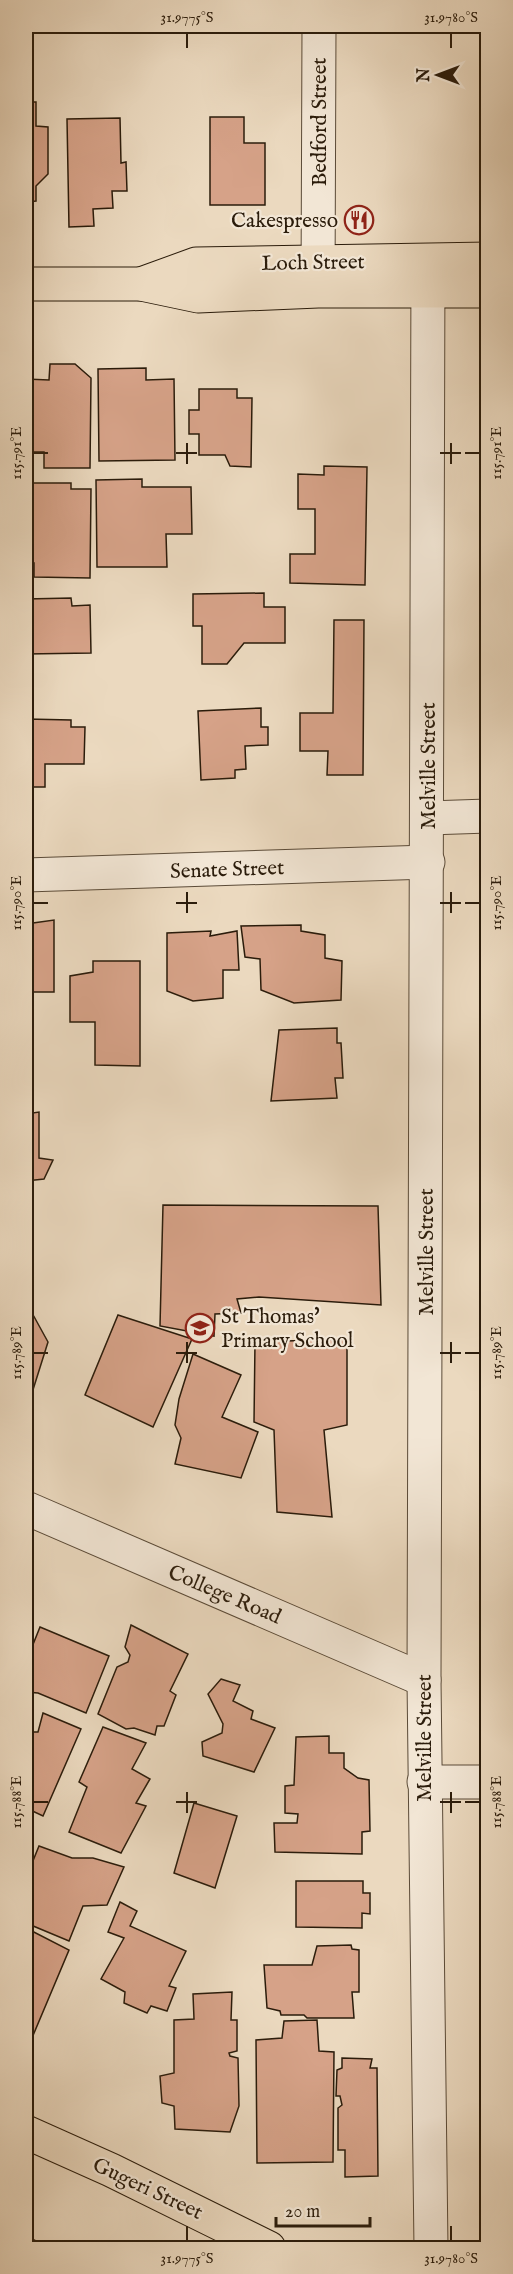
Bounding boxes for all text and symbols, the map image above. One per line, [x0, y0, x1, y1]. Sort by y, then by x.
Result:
text: 31.9775°S [161, 8, 213, 27]
text: 31.9780°S [424, 8, 478, 27]
north arrow [408, 45, 468, 105]
street label: Bedford Street [307, 57, 334, 187]
text: N [415, 68, 435, 83]
restaurant icon: Cakespresso [343, 204, 375, 236]
place label: Cakespresso [231, 208, 338, 235]
street label: Loch Street [261, 249, 365, 278]
text: 115.791°E [7, 426, 26, 480]
text: 115.791°E [487, 426, 506, 480]
street label: Melville Street [416, 702, 443, 830]
street label: Senate Street [169, 855, 285, 886]
text: 115.790°E [7, 875, 26, 931]
text: 115.790°E [487, 875, 506, 931]
street label: Melville Street [414, 1188, 441, 1316]
place label: St Thomas' Primary School [221, 1304, 354, 1355]
school or university icon: St Thomas' Primary School [184, 1312, 216, 1344]
text: 115.789°E [7, 1326, 26, 1380]
text: 115.789°E [487, 1326, 506, 1380]
street label: College Road [164, 1559, 286, 1632]
street label: Melville Street [412, 1674, 439, 1802]
text: 115.788°E [7, 1776, 26, 1828]
text: 115.788°E [487, 1776, 506, 1828]
street label: Gugeri Street [88, 2152, 207, 2227]
scale bar [276, 2190, 370, 2228]
text: 20 m [285, 2201, 320, 2224]
text: 31.9775°S [161, 2249, 213, 2268]
text: 31.9780°S [424, 2249, 478, 2268]

